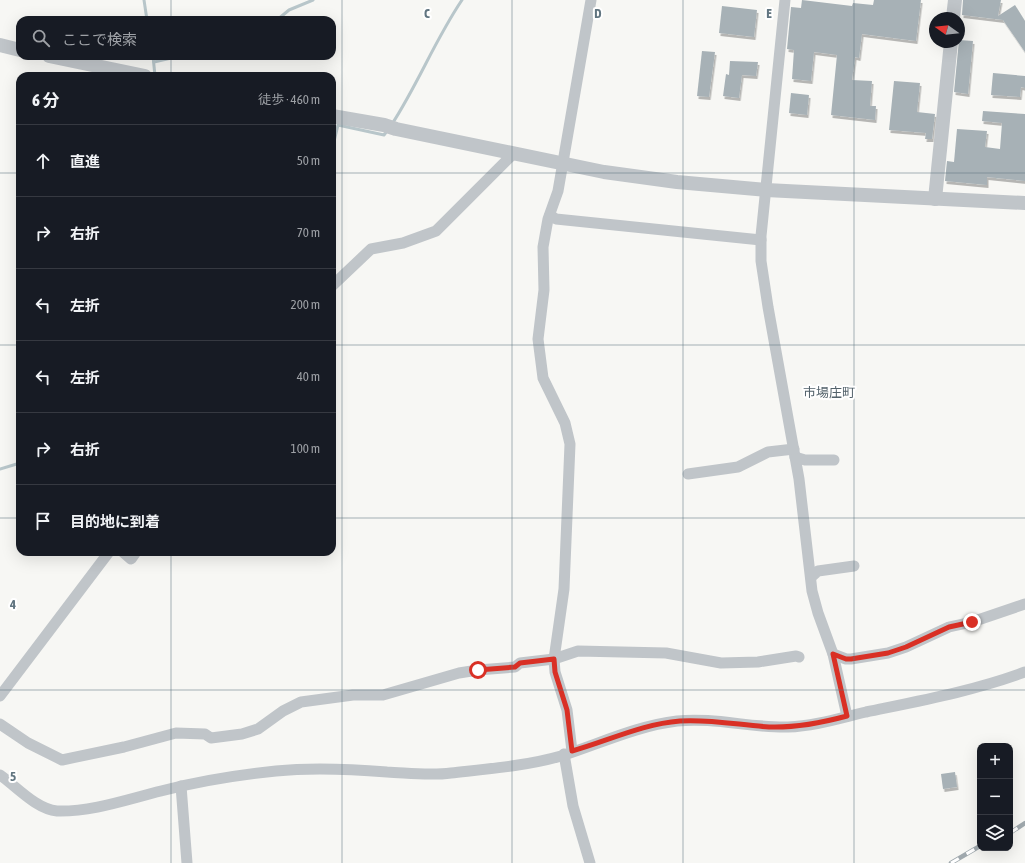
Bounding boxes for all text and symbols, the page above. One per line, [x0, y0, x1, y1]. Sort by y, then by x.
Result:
text: C [424, 6, 430, 21]
text: D [594, 6, 602, 21]
text: E [766, 6, 772, 21]
north arrow [929, 12, 965, 48]
search box [16, 16, 336, 60]
icon: search [30, 27, 52, 49]
text: ここで検索 [62, 31, 137, 48]
text: 6 分 [32, 90, 59, 110]
text: 徒歩 · 460 m [258, 92, 320, 107]
icon: ahead [32, 150, 54, 172]
text: 直進 [70, 153, 100, 170]
text: 50 m [297, 153, 320, 168]
icon: right [32, 222, 54, 244]
text: 右折 [70, 225, 100, 242]
text: 70 m [297, 225, 320, 240]
icon: left [32, 294, 54, 316]
text: 左折 [70, 297, 100, 314]
text: 200 m [291, 297, 320, 312]
icon: left [32, 366, 54, 388]
text: 左折 [70, 369, 100, 386]
text: 40 m [297, 369, 320, 384]
district label: 市場庄町 [803, 385, 855, 400]
icon: right [32, 438, 54, 460]
text: 右折 [70, 441, 100, 458]
text: 100 m [291, 441, 320, 456]
icon: arrive [32, 510, 54, 532]
text: 目的地に到着 [70, 513, 160, 530]
text: 4 [9, 597, 16, 612]
route end [963, 613, 981, 631]
route start [469, 661, 487, 679]
map controls [977, 743, 1013, 851]
button: + [977, 743, 1013, 779]
text: 5 [10, 769, 16, 784]
button: − [977, 779, 1013, 815]
button: layers [977, 815, 1013, 851]

